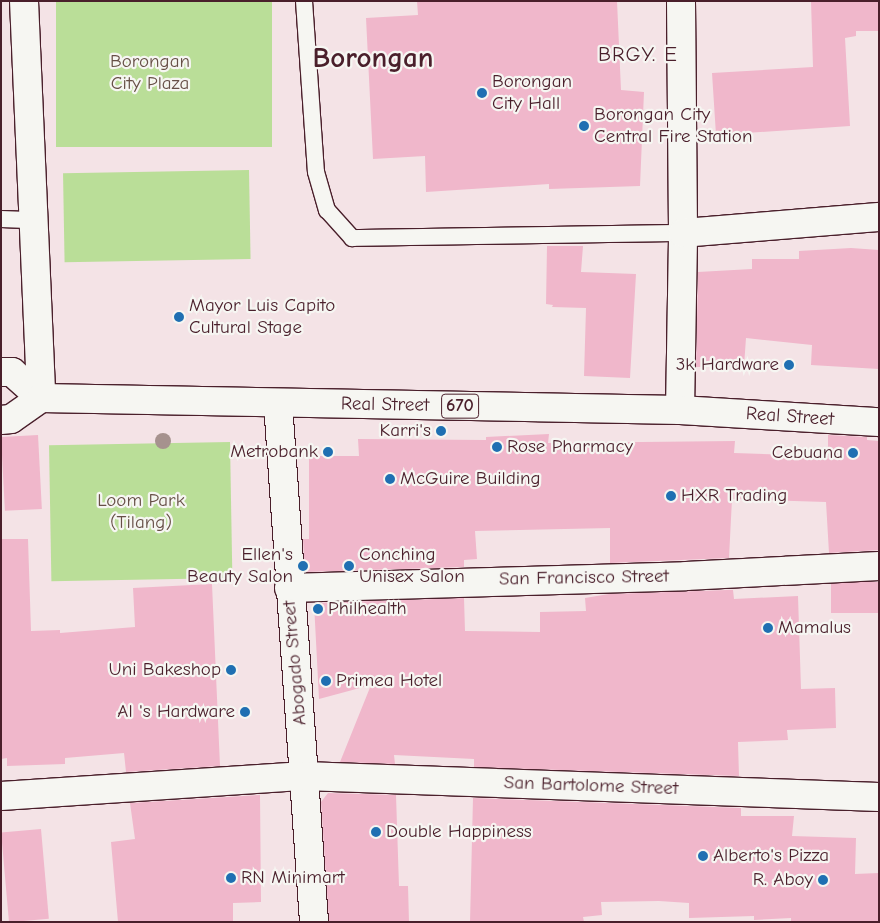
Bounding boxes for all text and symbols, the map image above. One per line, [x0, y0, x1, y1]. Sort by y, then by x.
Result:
district label: Borongan [312, 41, 434, 75]
district label: BRGY. E [597, 41, 679, 67]
park label: Borongan City Plaza [110, 51, 190, 95]
place label: Borongan City Hall [492, 71, 572, 115]
marker: Borongan City Hall [476, 87, 488, 99]
place label: Borongan City Central Fire Station [594, 104, 752, 148]
marker: Borongan City Central Fire Station [578, 120, 590, 132]
place label: Mayor Luis Capito Cultural Stage [189, 295, 335, 339]
marker: Mayor Luis Capito Cultural Stage [173, 311, 185, 323]
place label: 3k Hardware [676, 354, 779, 376]
marker: 3k Hardware [783, 359, 795, 371]
road number: 670 [440, 391, 480, 422]
street label: Real Street [341, 393, 429, 417]
street label: Real Street [745, 403, 835, 431]
place label: Karri's [380, 420, 431, 442]
marker: Karri's [435, 425, 447, 437]
place label: Rose Pharmacy [507, 436, 633, 458]
place label: Metrobank [230, 441, 318, 463]
marker: Rose Pharmacy [491, 441, 503, 453]
place label: Cebuana [772, 442, 843, 464]
marker: Metrobank [322, 446, 334, 458]
marker: Cebuana [847, 447, 859, 459]
place label: McGuire Building [400, 468, 541, 490]
marker: McGuire Building [384, 473, 396, 485]
place label: HXR Trading [681, 485, 787, 507]
park label: Loom Park (Tilang) [97, 490, 185, 534]
marker: HXR Trading [665, 490, 677, 502]
place label: Ellen's Beauty Salon [187, 544, 293, 588]
place label: Conching Unisex Salon [359, 544, 465, 588]
marker: Ellen's Beauty Salon [297, 560, 309, 572]
marker: Conching Unisex Salon [343, 560, 355, 572]
street label: San Francisco Street [499, 565, 669, 591]
place label: Philhealth [328, 598, 407, 620]
street label: Abogado Street [278, 600, 312, 726]
marker: Philhealth [312, 603, 324, 615]
place label: Mamalus [778, 617, 851, 639]
marker: Mamalus [762, 622, 774, 634]
place label: Uni Bakeshop [109, 659, 221, 681]
marker: Uni Bakeshop [225, 664, 237, 676]
place label: Primea Hotel [336, 670, 442, 692]
marker: Primea Hotel [320, 675, 332, 687]
place label: Al 's Hardware [117, 701, 235, 723]
marker: Al 's Hardware [239, 706, 251, 718]
street label: San Bartolome Street [503, 772, 679, 800]
place label: Double Happiness [386, 821, 532, 843]
marker: Double Happiness [370, 826, 382, 838]
place label: Alberto's Pizza [713, 845, 829, 867]
marker: Alberto's Pizza [697, 850, 709, 862]
place label: RN Minimart [241, 867, 345, 889]
place label: R. Aboy [753, 869, 813, 891]
marker: RN Minimart [225, 872, 237, 884]
marker: R. Aboy [817, 874, 829, 886]

